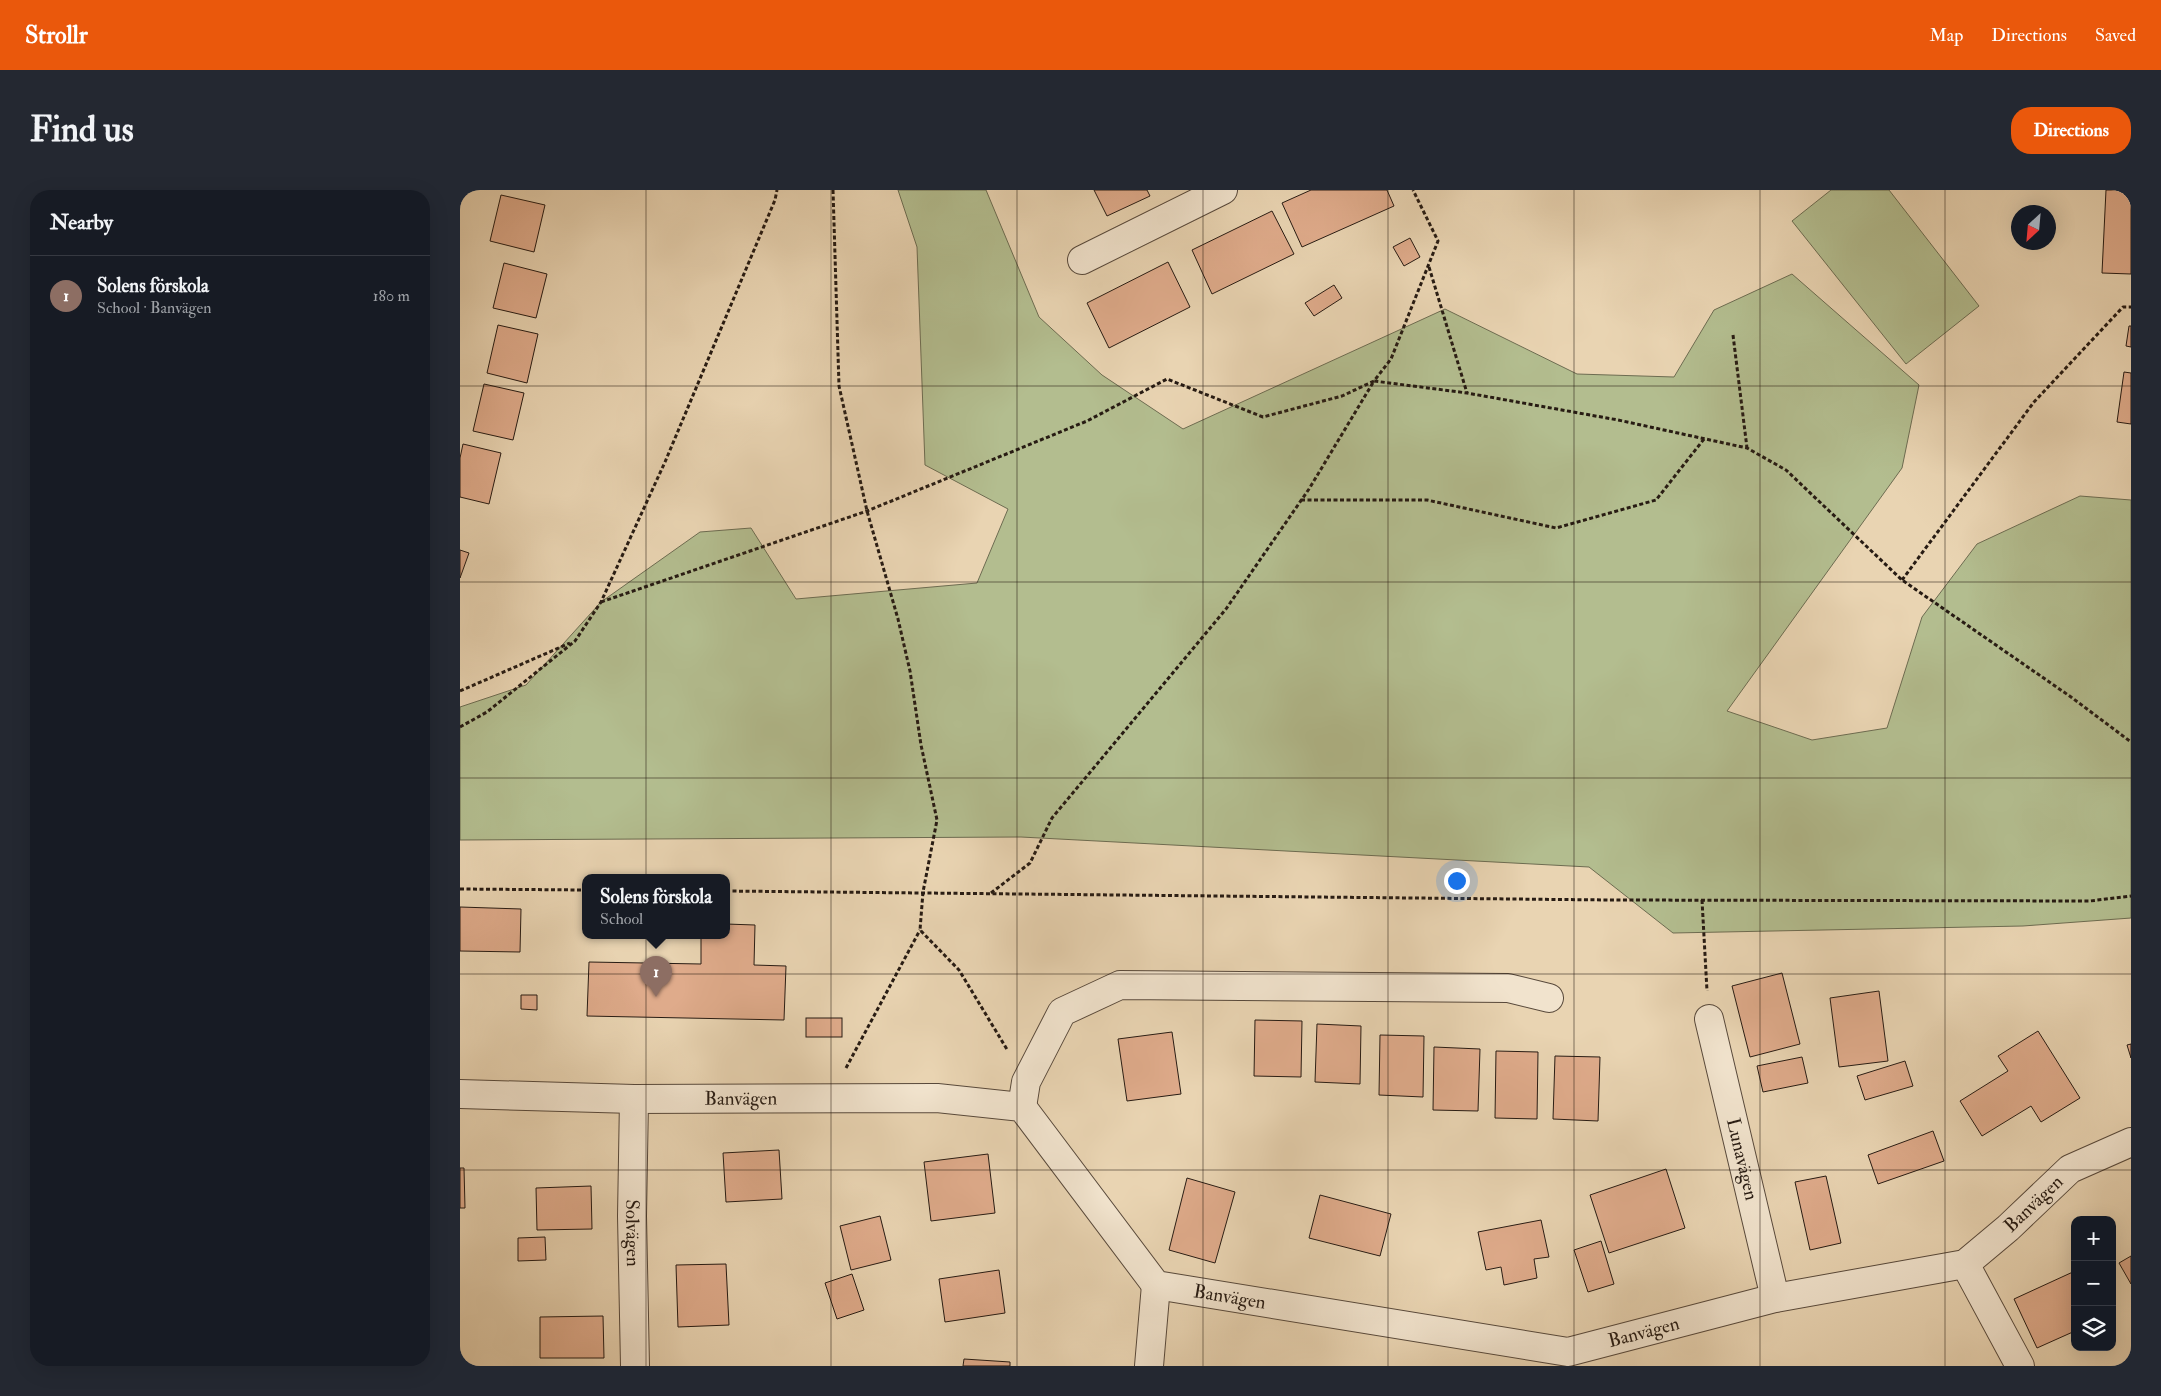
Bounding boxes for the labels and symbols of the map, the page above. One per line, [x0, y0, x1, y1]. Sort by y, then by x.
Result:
north arrow [2011, 205, 2056, 250]
your location [1444, 868, 1470, 894]
pin: 1 [640, 956, 672, 997]
street label: Banvägen [704, 1087, 778, 1111]
street label: Lunavägen [1721, 1116, 1764, 1203]
street label: Banvägen [1999, 1170, 2068, 1238]
street label: Solvägen [620, 1199, 645, 1267]
street label: Banvägen [1192, 1279, 1268, 1315]
street label: Banvägen [1605, 1311, 1682, 1353]

